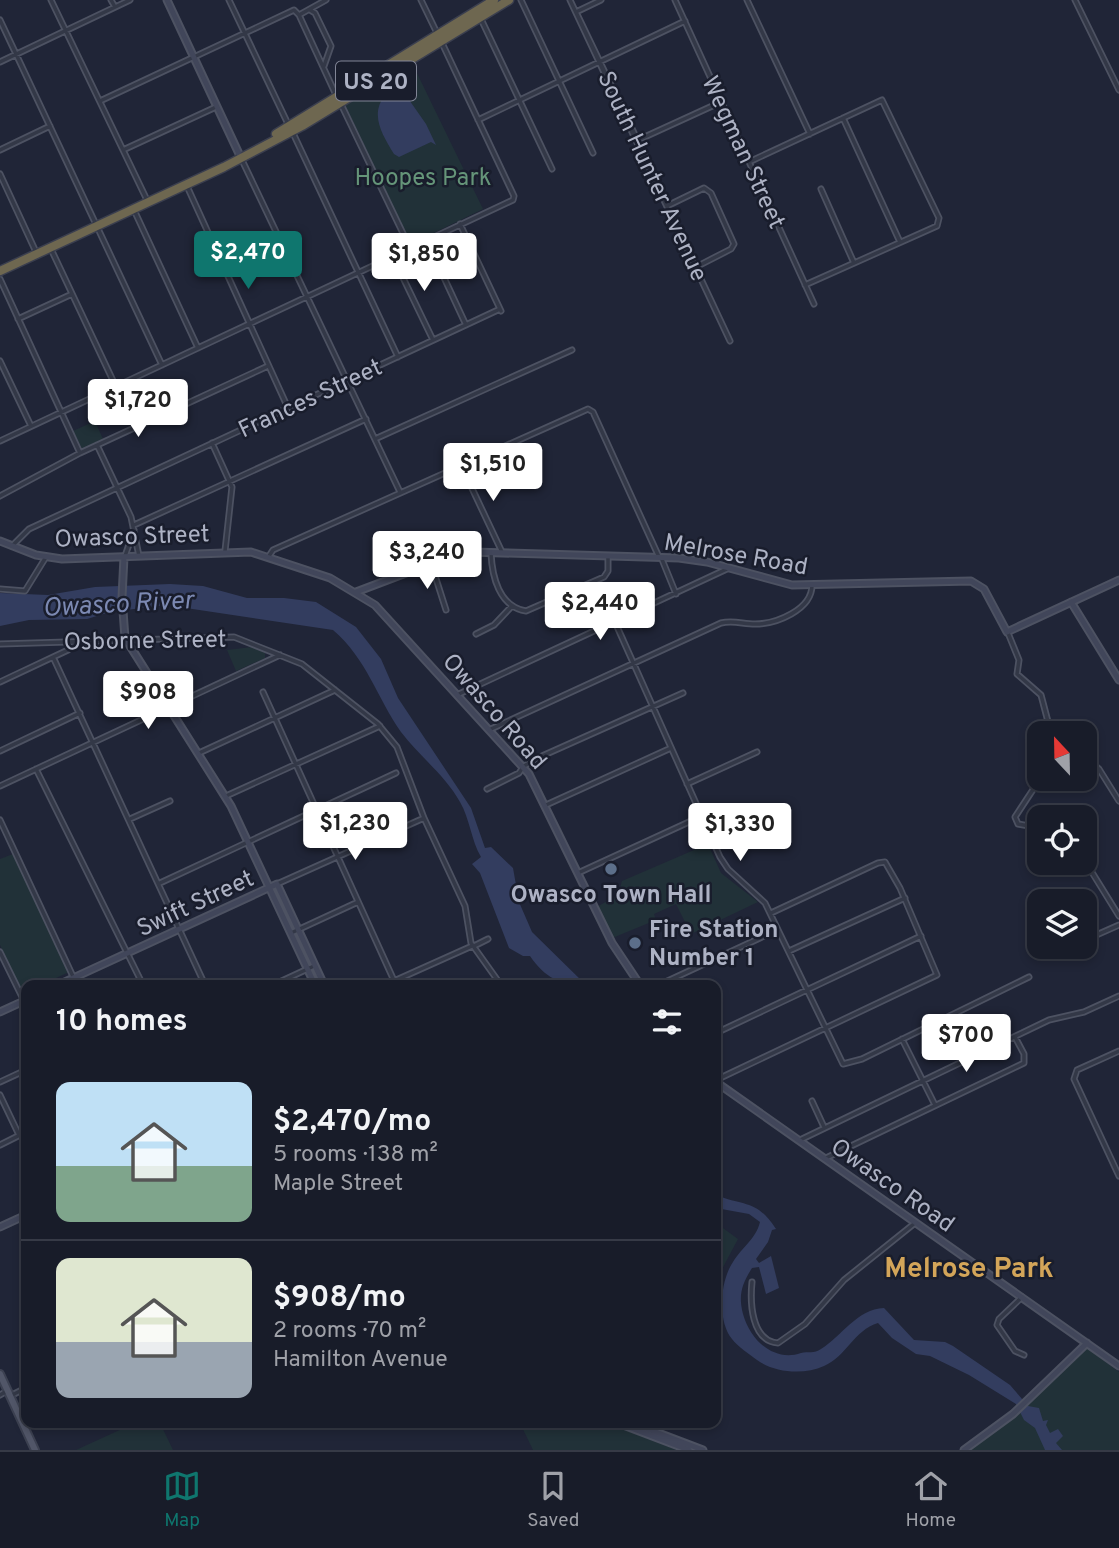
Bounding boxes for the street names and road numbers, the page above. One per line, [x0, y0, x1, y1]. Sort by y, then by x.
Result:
road number: US 20 [336, 61, 416, 100]
street label: South Hunter Avenue [589, 67, 713, 287]
street label: Wegman Street [694, 72, 791, 234]
street label: Frances Street [234, 353, 388, 446]
street label: Owasco Street [54, 520, 210, 556]
street label: Melrose Road [661, 529, 810, 583]
street label: Osborne Street [63, 626, 227, 658]
street label: Owasco Road [435, 648, 552, 777]
street label: Swift Street [133, 865, 259, 945]
street label: Owasco Road [824, 1133, 960, 1240]

